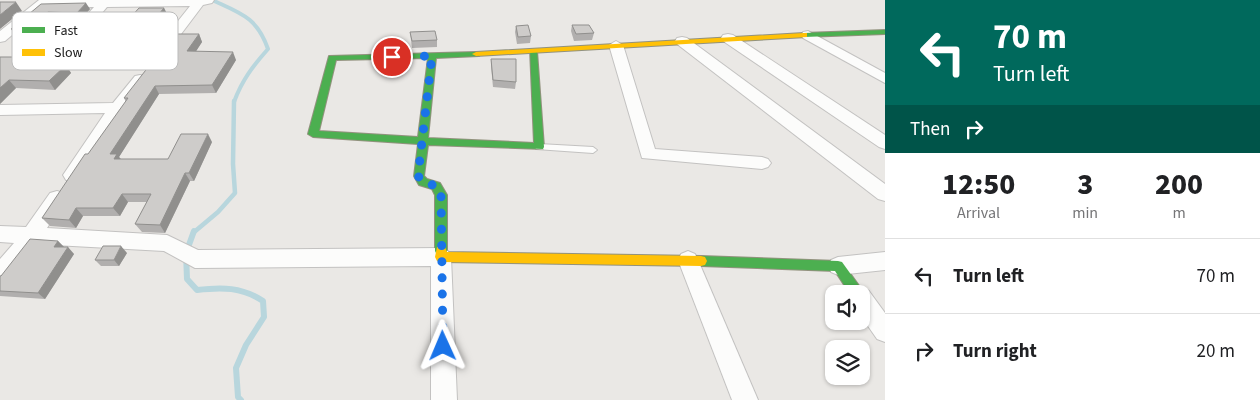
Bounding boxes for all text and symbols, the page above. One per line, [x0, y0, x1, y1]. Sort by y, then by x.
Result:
legend [12, 12, 178, 70]
text: 70 m [993, 12, 1067, 62]
icon: left [910, 20, 975, 85]
text: Fast [54, 21, 78, 41]
pin [371, 36, 413, 78]
text: Slow [54, 43, 83, 63]
icon: arrive [378, 43, 406, 71]
text: Turn left [993, 58, 1069, 90]
icon: right [960, 115, 988, 143]
text: Then [910, 116, 950, 143]
text: 12:50 [942, 163, 1015, 206]
text: 3 [1077, 163, 1093, 206]
text: 200 [1155, 163, 1203, 206]
text: Arrival [957, 202, 1000, 224]
text: min [1072, 202, 1098, 224]
text: m [1172, 202, 1186, 224]
icon: left [910, 262, 938, 290]
text: Turn left [953, 263, 1024, 290]
text: 70 m [1197, 263, 1235, 290]
map controls [825, 285, 870, 385]
button: sound [825, 285, 870, 330]
position arrow [416, 319, 468, 371]
icon: right [910, 337, 938, 365]
text: Turn right [953, 338, 1037, 365]
text: 20 m [1197, 338, 1235, 365]
button: layers [825, 340, 870, 385]

